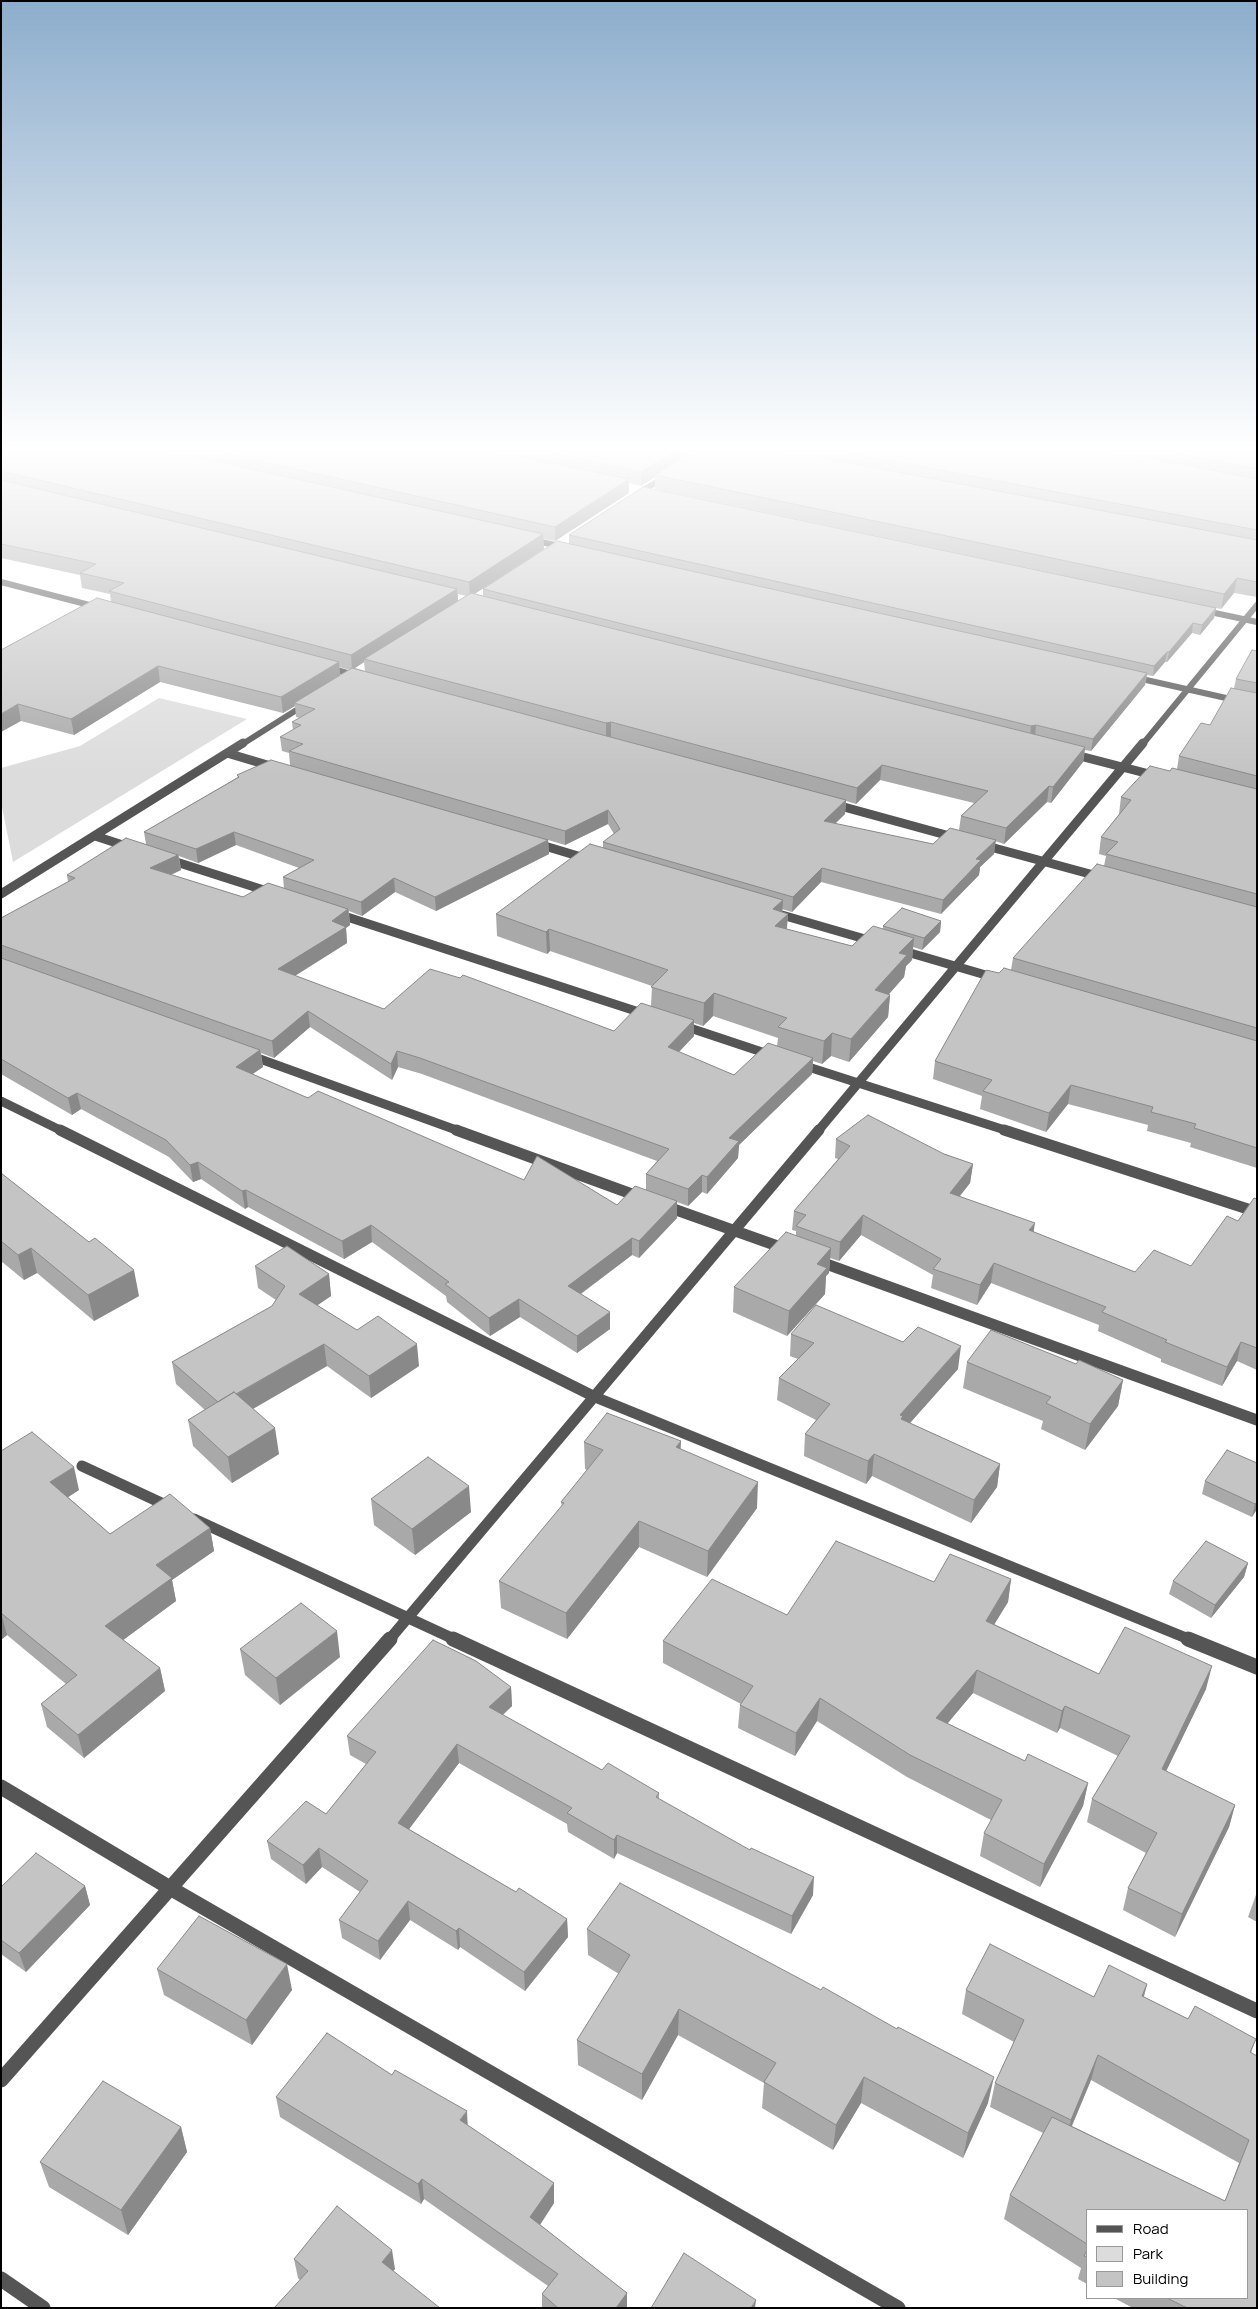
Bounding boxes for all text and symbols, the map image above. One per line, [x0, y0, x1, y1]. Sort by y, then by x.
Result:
legend [1086, 2209, 1248, 2299]
text: Road [1133, 2218, 1169, 2239]
text: Park [1133, 2243, 1163, 2264]
text: Building [1133, 2268, 1188, 2289]

